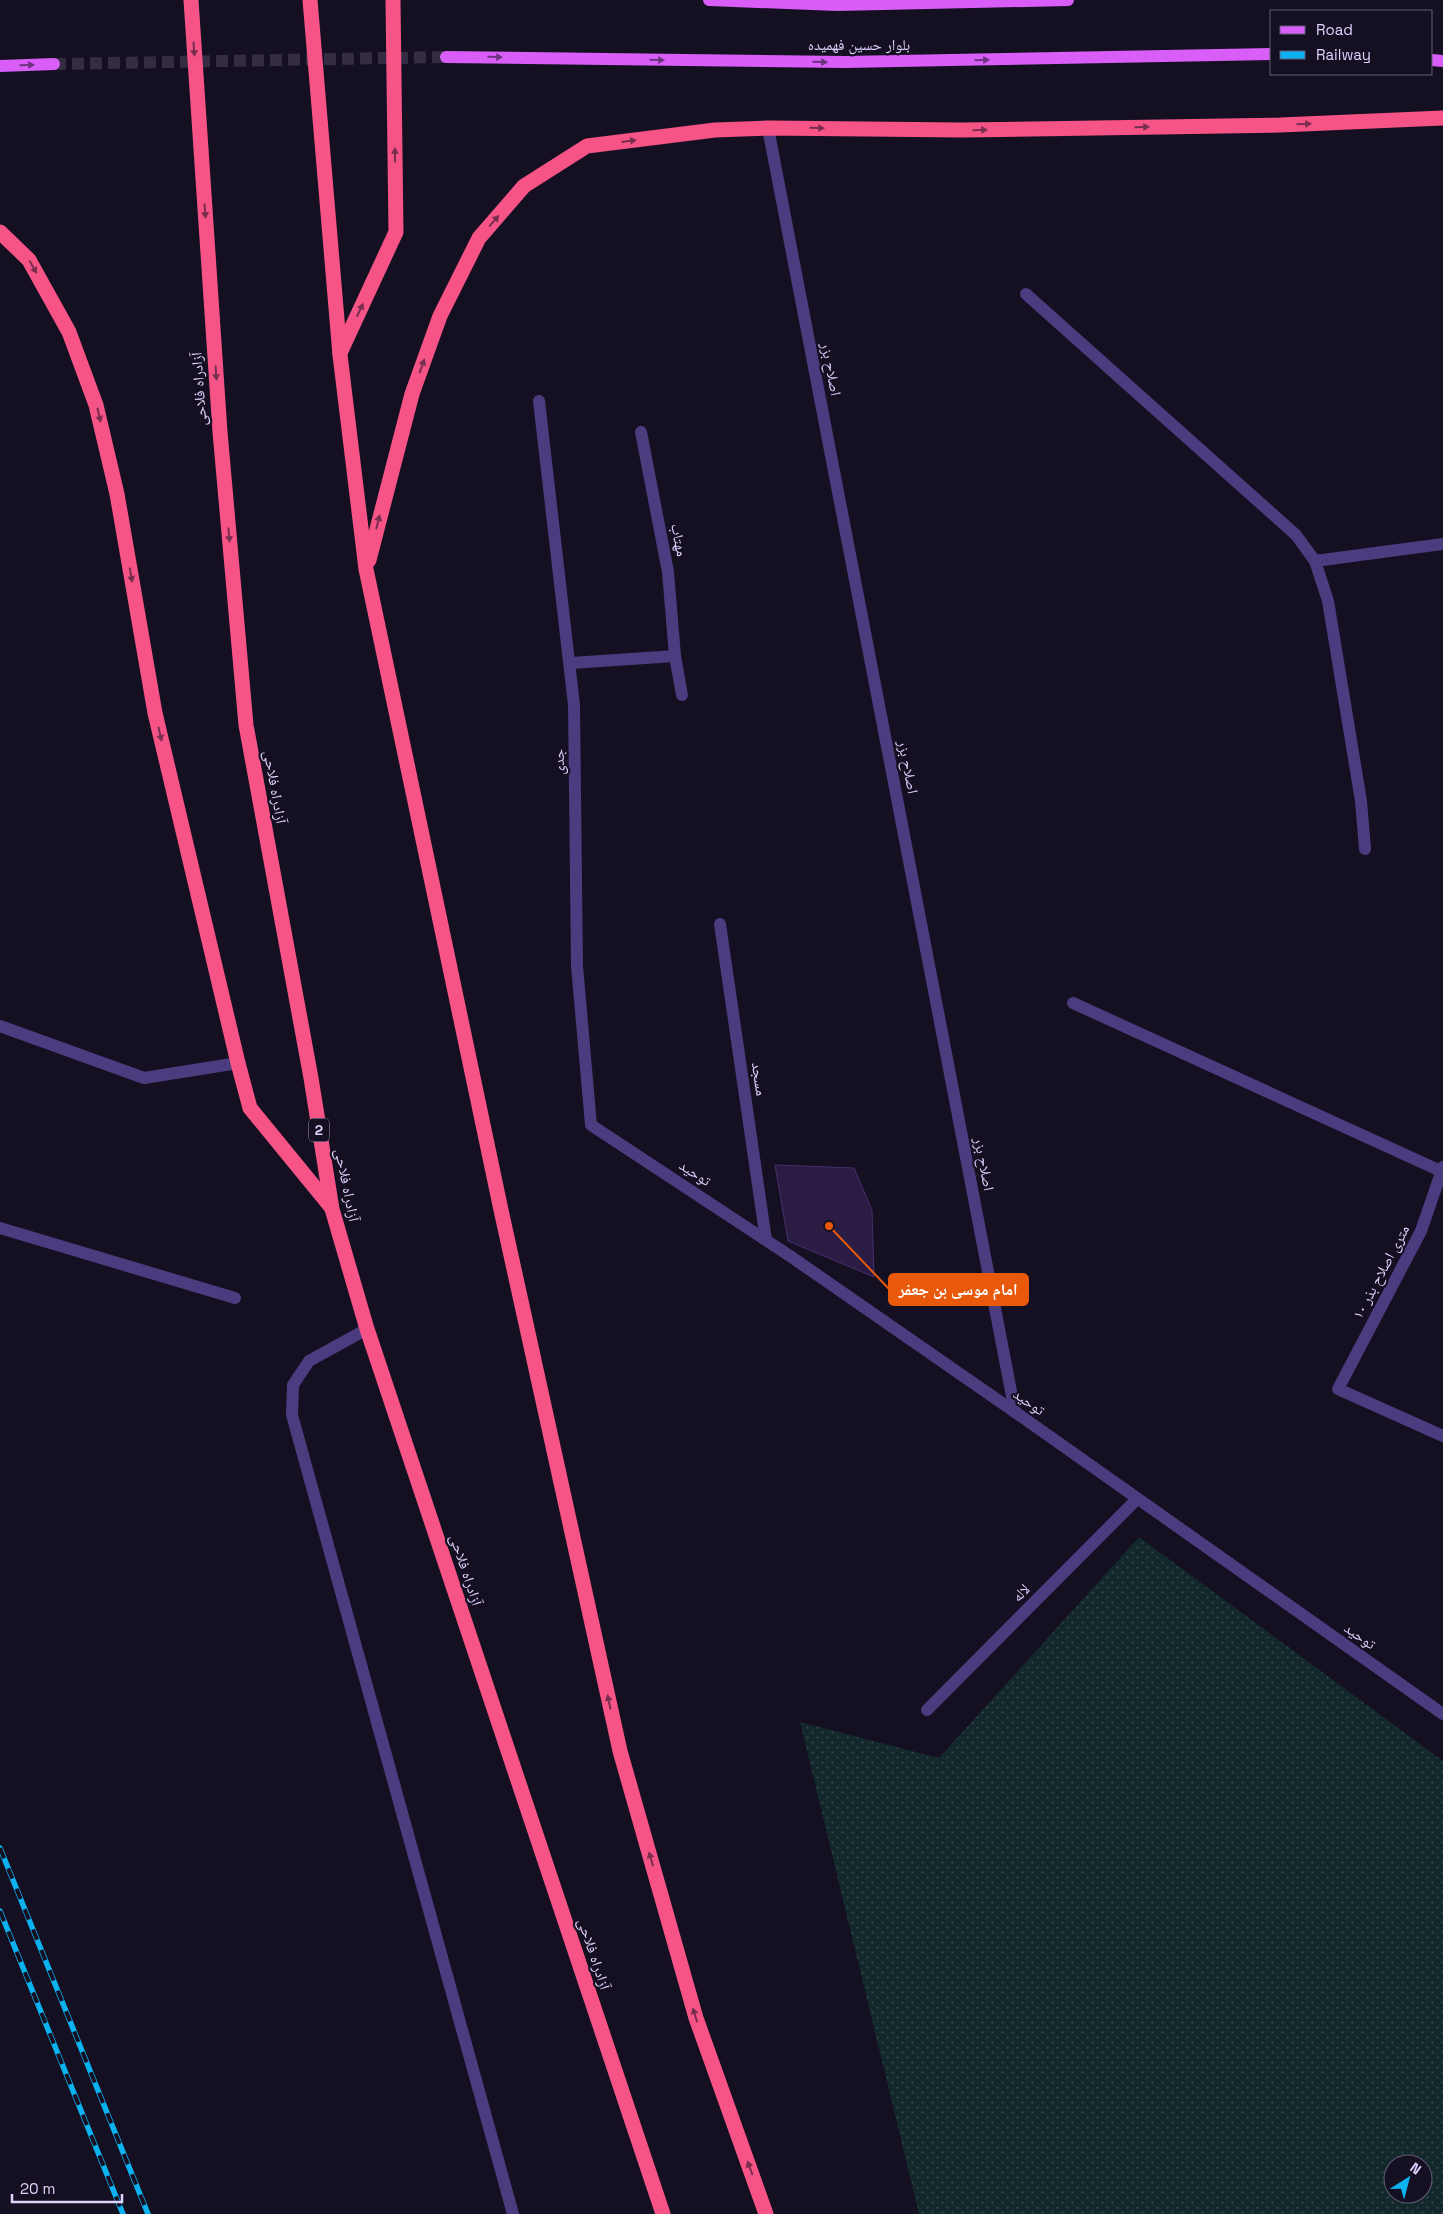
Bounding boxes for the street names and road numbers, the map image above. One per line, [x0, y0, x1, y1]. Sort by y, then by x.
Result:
street label: بلوار حسین فهمیده [808, 35, 910, 55]
street label: اصلاح بزر [816, 340, 846, 397]
street label: آزادراه فلاحی [186, 350, 212, 426]
street label: مهتاب [667, 522, 692, 558]
street label: اصلاح بزر [893, 738, 923, 795]
street label: جدی [549, 748, 569, 775]
street label: آزادراه فلاحی [259, 749, 291, 826]
street label: مسجد [748, 1061, 771, 1097]
road number: 2 [309, 1118, 329, 1142]
street label: اصلاح بزر [969, 1135, 999, 1192]
street label: آزادراه فلاحی [330, 1147, 364, 1224]
street label: توحید [676, 1155, 715, 1190]
street label: ۱۰ متری اصلاح بذر [1348, 1221, 1414, 1322]
street label: توحید [1010, 1384, 1049, 1420]
street label: آزادراه فلاحی [445, 1532, 487, 1609]
street label: لاله [1008, 1580, 1034, 1606]
street label: توحید [1341, 1618, 1380, 1654]
street label: آزادراه فلاحی [573, 1916, 615, 1993]

